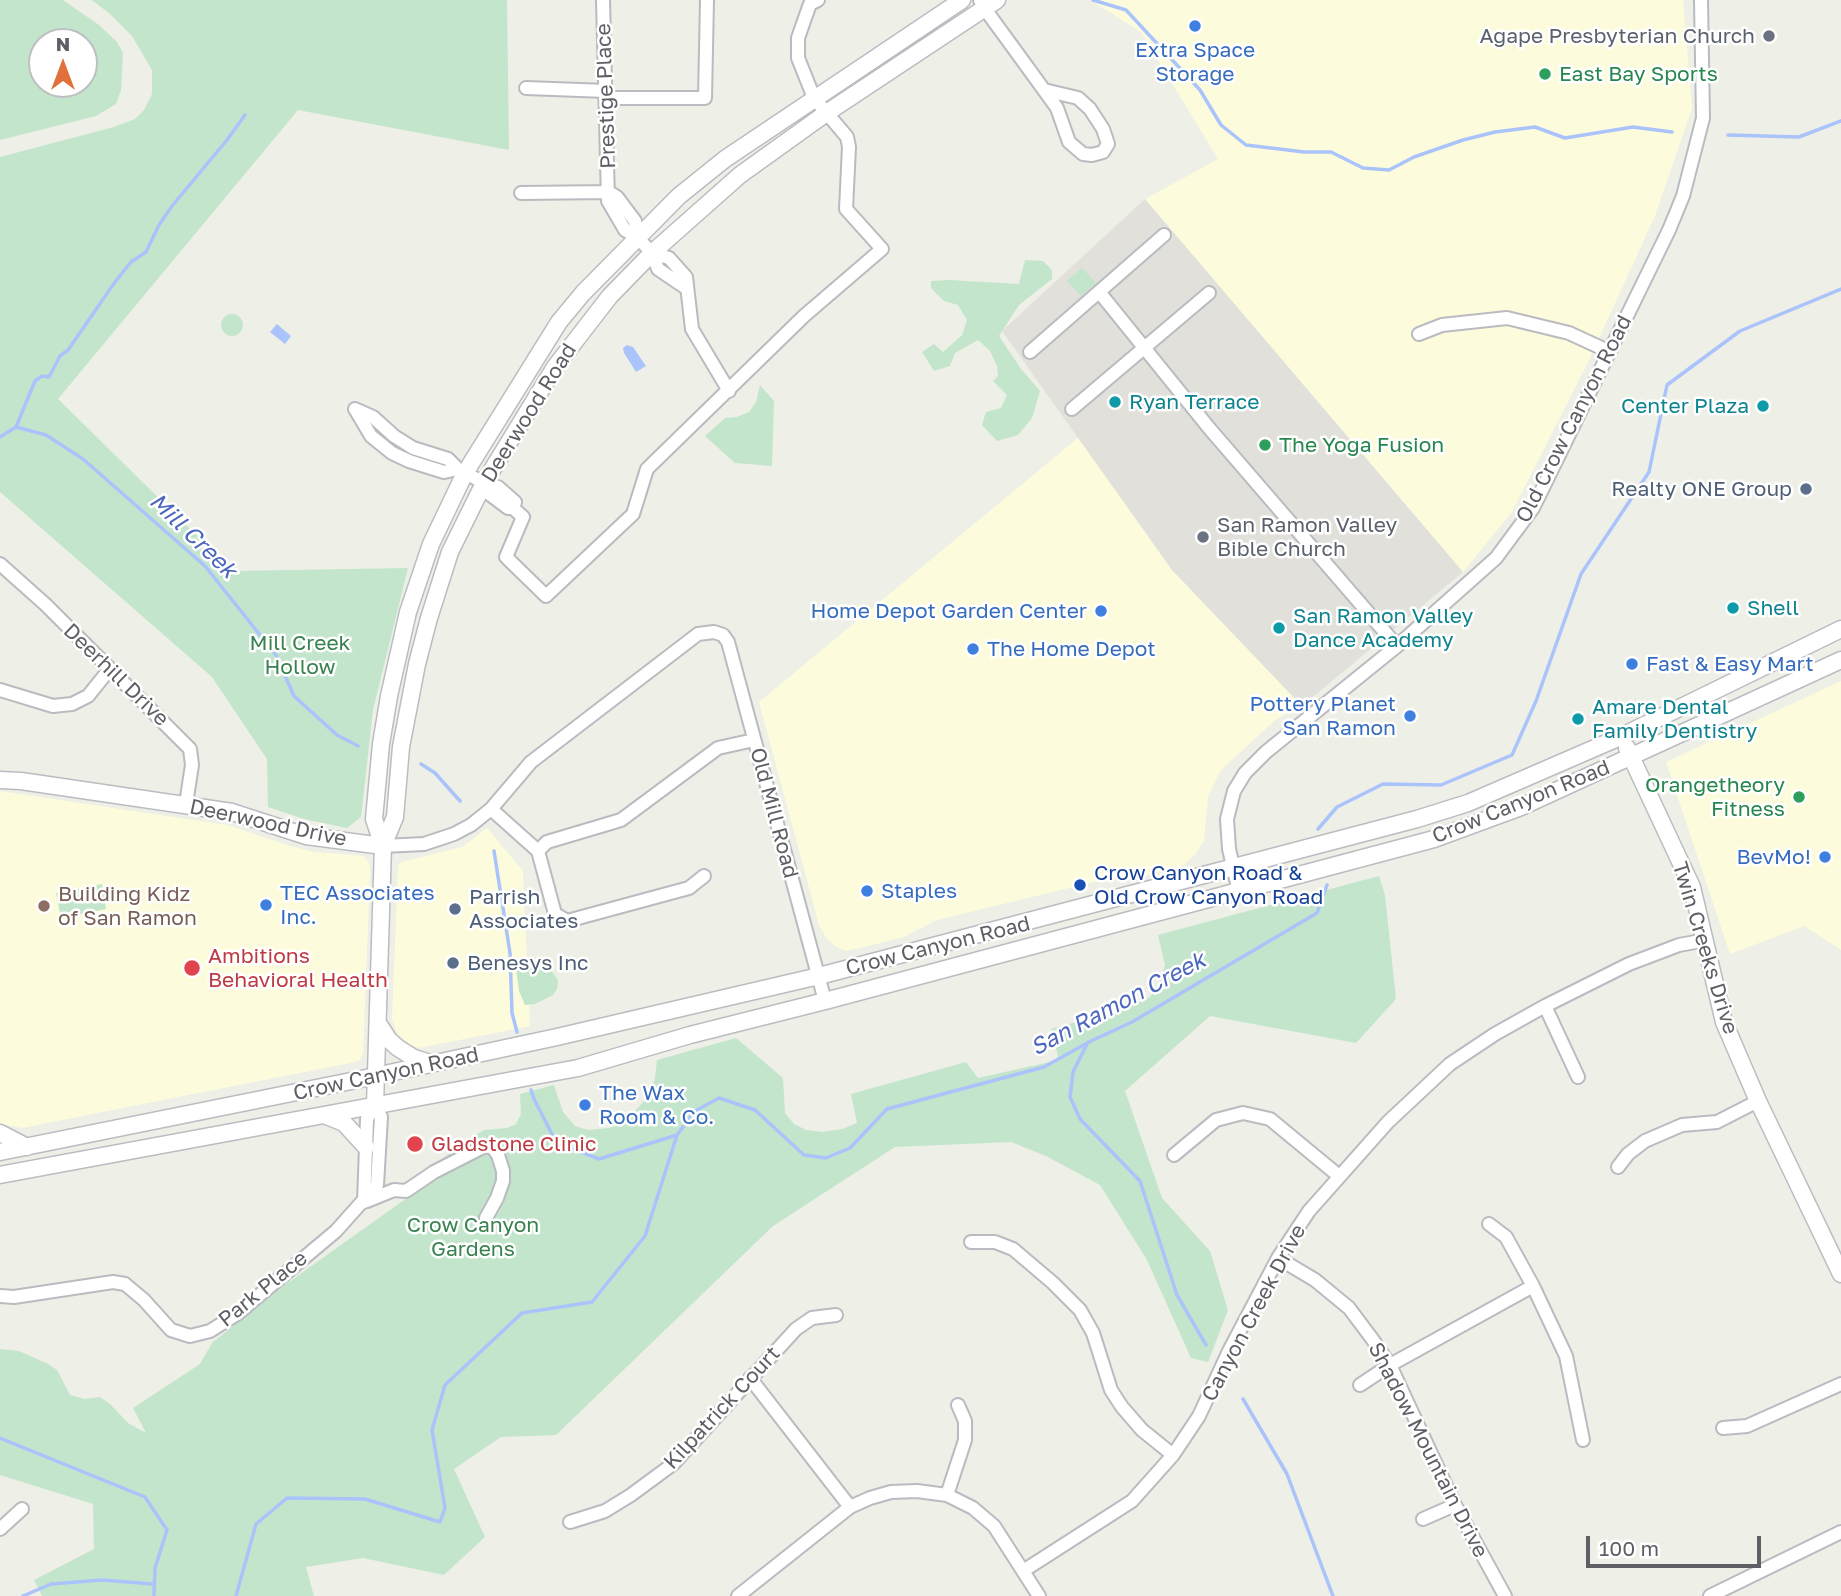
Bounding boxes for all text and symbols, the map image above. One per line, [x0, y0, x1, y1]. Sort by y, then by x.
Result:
marker: Extra Space Storage [1187, 18, 1203, 34]
street label: Prestige Place [591, 23, 621, 169]
place label: Agape Presbyterian Church [1479, 23, 1755, 49]
north arrow [28, 28, 98, 98]
marker: Agape Presbyterian Church [1761, 28, 1777, 44]
text: N [56, 32, 70, 55]
place label: Extra Space Storage [1135, 37, 1255, 87]
place label: East Bay Sports [1559, 61, 1718, 87]
marker: East Bay Sports [1537, 66, 1553, 82]
street label: Old Crow Canyon Road [1511, 311, 1637, 527]
street label: Deerwood Road [476, 339, 582, 487]
place label: Ryan Terrace [1129, 389, 1259, 415]
place label: Center Plaza [1621, 393, 1749, 419]
marker: Ryan Terrace [1107, 394, 1123, 410]
marker: Center Plaza [1755, 398, 1771, 414]
place label: The Yoga Fusion [1279, 432, 1444, 458]
marker: The Yoga Fusion [1257, 437, 1273, 453]
place label: Realty ONE Group [1611, 476, 1792, 502]
marker: Realty ONE Group [1798, 481, 1814, 497]
water label: Mill Creek [144, 488, 242, 584]
place label: San Ramon Valley Bible Church [1217, 512, 1397, 562]
marker: San Ramon Valley Bible Church [1195, 529, 1211, 545]
place label: Shell [1747, 595, 1799, 621]
place label: Home Depot Garden Center [811, 598, 1087, 624]
marker: Shell [1725, 600, 1741, 616]
marker: Home Depot Garden Center [1093, 603, 1109, 619]
place label: San Ramon Valley Dance Academy [1293, 603, 1473, 653]
street label: Deerhill Drive [58, 619, 174, 731]
marker: San Ramon Valley Dance Academy [1271, 620, 1287, 636]
park label: Mill Creek Hollow [250, 630, 350, 680]
place label: The Home Depot [987, 636, 1156, 662]
marker: The Home Depot [965, 641, 981, 657]
place label: Fast & Easy Mart [1646, 651, 1814, 677]
marker: Fast & Easy Mart [1624, 656, 1640, 672]
place label: Pottery Planet San Ramon [1249, 691, 1396, 741]
place label: Amare Dental Family Dentistry [1592, 694, 1757, 744]
marker: Pottery Planet San Ramon [1402, 708, 1418, 724]
marker: Amare Dental Family Dentistry [1570, 711, 1586, 727]
street label: Old Mill Road [744, 745, 804, 881]
street label: Crow Canyon Road [1429, 755, 1613, 849]
place label: Orangetheory Fitness [1645, 772, 1785, 822]
marker: Orangetheory Fitness [1791, 789, 1807, 805]
street label: Deerwood Drive [187, 794, 349, 852]
place label: BevMo! [1736, 844, 1811, 870]
marker: BevMo! [1817, 849, 1833, 865]
street label: Twin Creeks Drive [1667, 859, 1743, 1037]
place label: Crow Canyon Road & Old Crow Canyon Road [1094, 860, 1323, 910]
marker: Crow Canyon Road & Old Crow Canyon Road [1072, 877, 1088, 893]
place label: Staples [881, 878, 957, 904]
place label: TEC Associates Inc. [280, 880, 435, 930]
place label: Building Kidz of San Ramon [58, 881, 197, 931]
marker: Staples [859, 883, 875, 899]
place label: Parrish Associates [469, 884, 578, 934]
marker: TEC Associates Inc. [258, 897, 274, 913]
marker: Building Kidz of San Ramon [36, 898, 52, 914]
marker: Parrish Associates [447, 901, 463, 917]
street label: Crow Canyon Road [843, 911, 1033, 981]
place label: Ambitions Behavioral Health [208, 943, 388, 993]
water label: San Ramon Creek [1026, 946, 1210, 1062]
place label: Benesys Inc [467, 950, 589, 976]
marker: Benesys Inc [445, 955, 461, 971]
marker: Ambitions Behavioral Health [182, 958, 202, 978]
street label: Crow Canyon Road [291, 1042, 481, 1106]
place label: The Wax Room & Co. [599, 1080, 714, 1130]
marker: The Wax Room & Co. [577, 1097, 593, 1113]
place label: Gladstone Clinic [431, 1131, 596, 1157]
marker: Gladstone Clinic [405, 1134, 425, 1154]
park label: Crow Canyon Gardens [407, 1212, 539, 1262]
street label: Canyon Creek Drive [1197, 1220, 1311, 1406]
street label: Park Place [214, 1246, 312, 1332]
street label: Shadow Mountain Drive [1363, 1338, 1493, 1562]
street label: Kilpatrick Court [659, 1341, 785, 1475]
scale bar [1589, 1522, 1764, 1566]
text: 100 m [1599, 1535, 1659, 1561]

